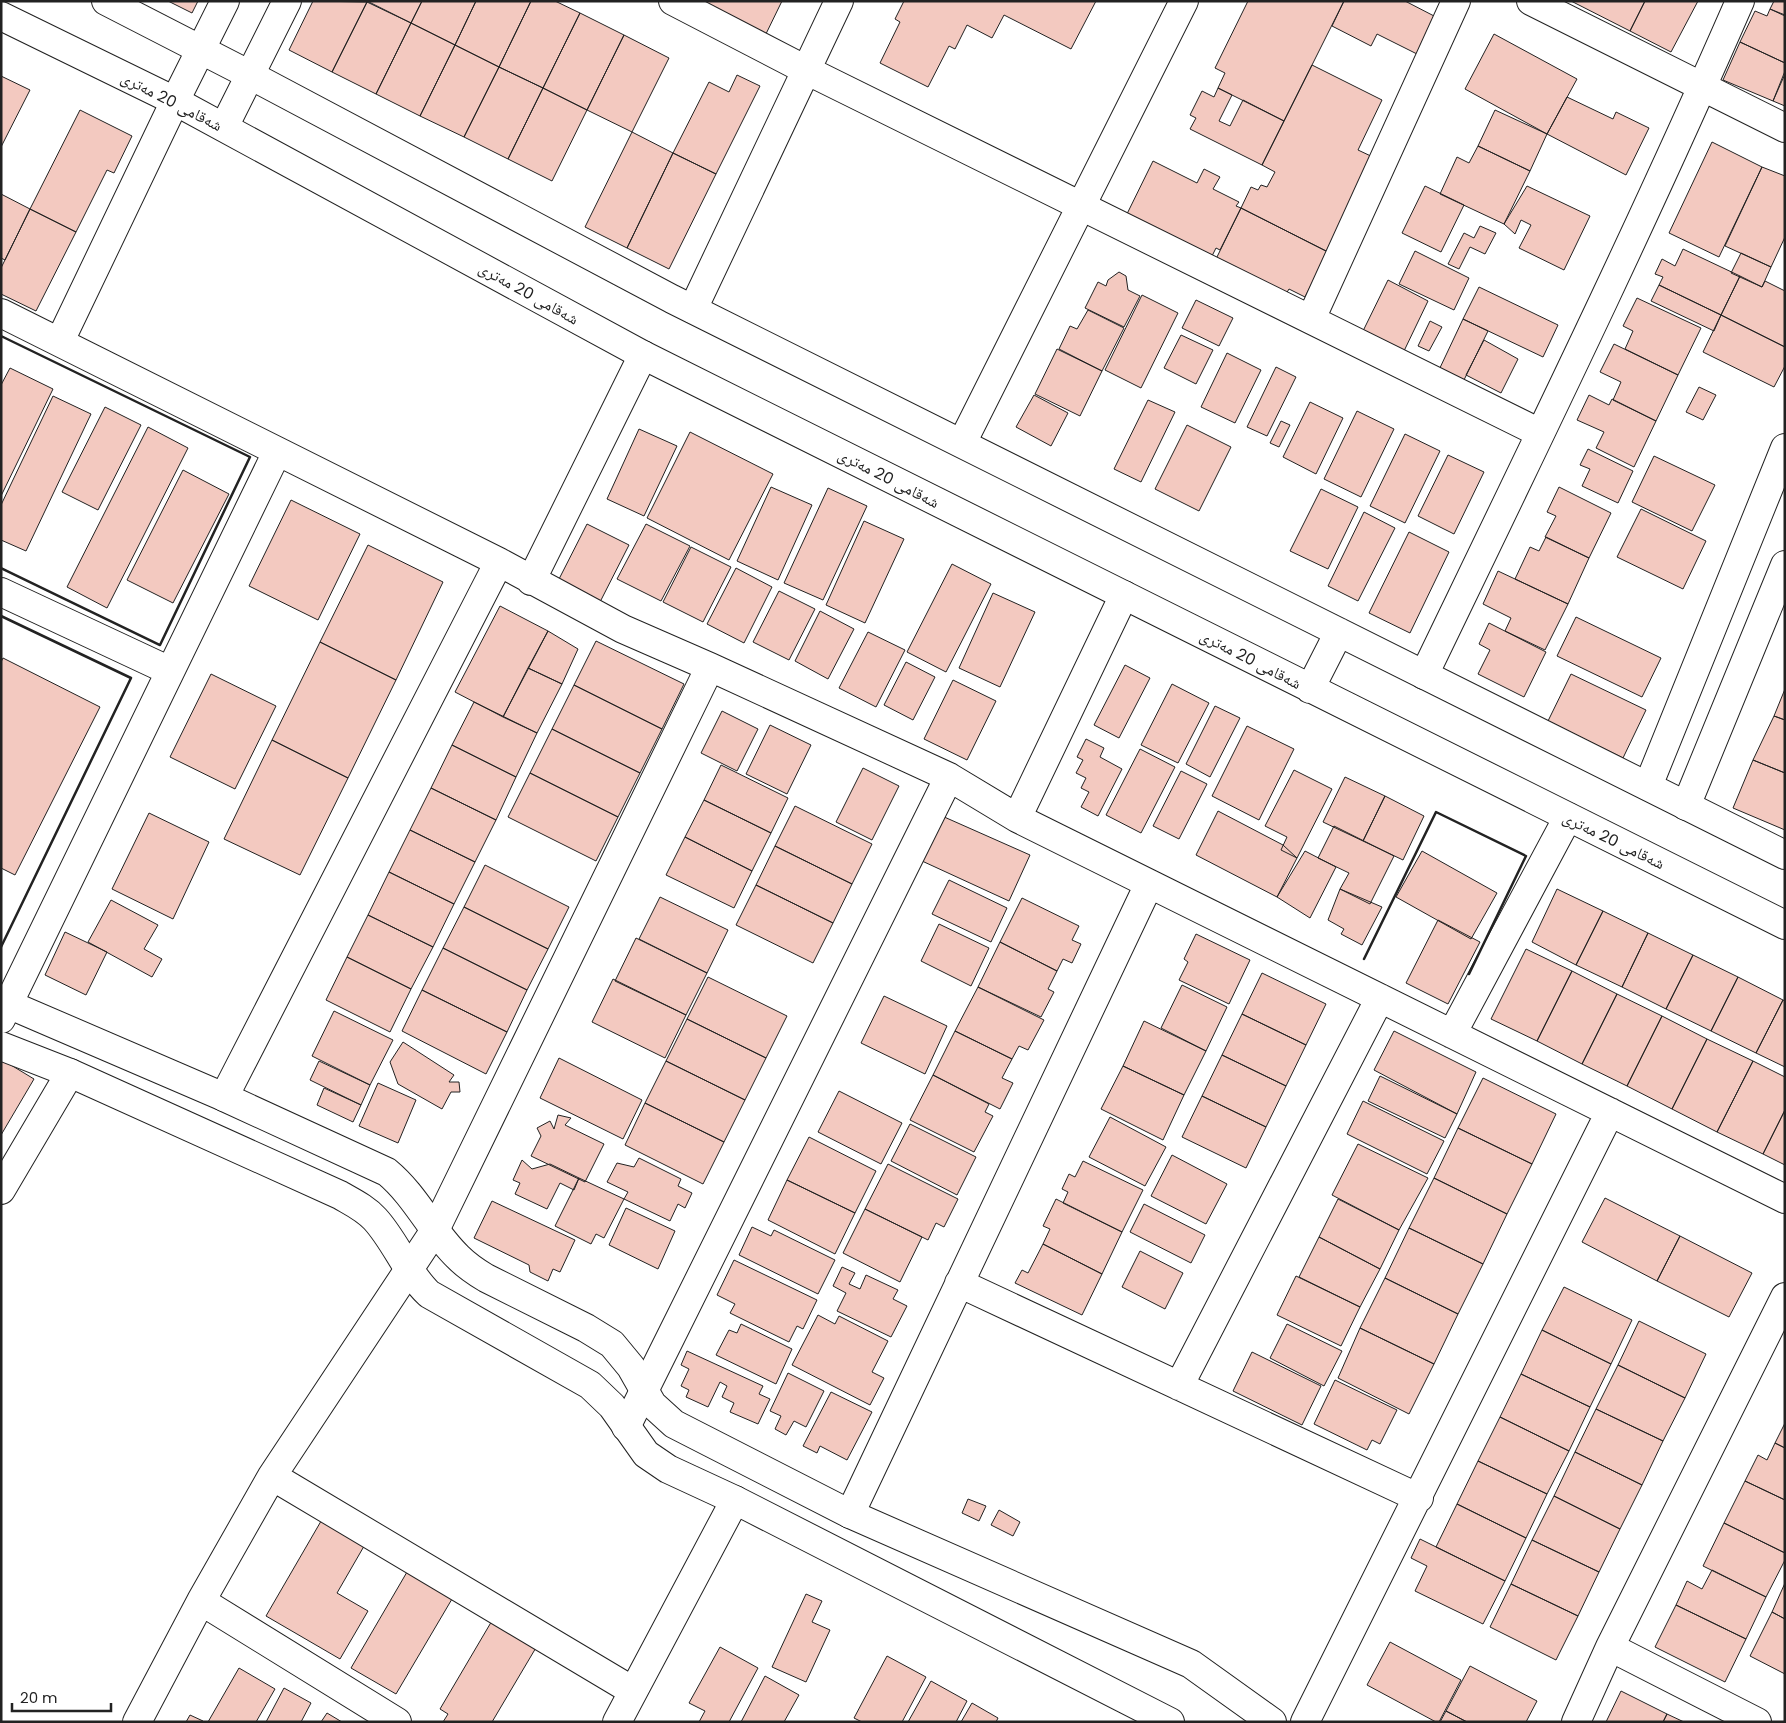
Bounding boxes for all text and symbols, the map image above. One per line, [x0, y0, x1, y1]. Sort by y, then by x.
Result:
street label: شەقامی 20 مەتری [117, 66, 226, 137]
street label: شەقامی 20 مەتری [475, 256, 583, 330]
street label: شەقامی 20 مەتری [834, 443, 943, 514]
street label: شەقامی 20 مەتری [1196, 624, 1305, 695]
street label: شەقامی 20 مەتری [1559, 806, 1669, 875]
scale bar [12, 1680, 111, 1712]
text: 20 m [20, 1687, 58, 1708]

